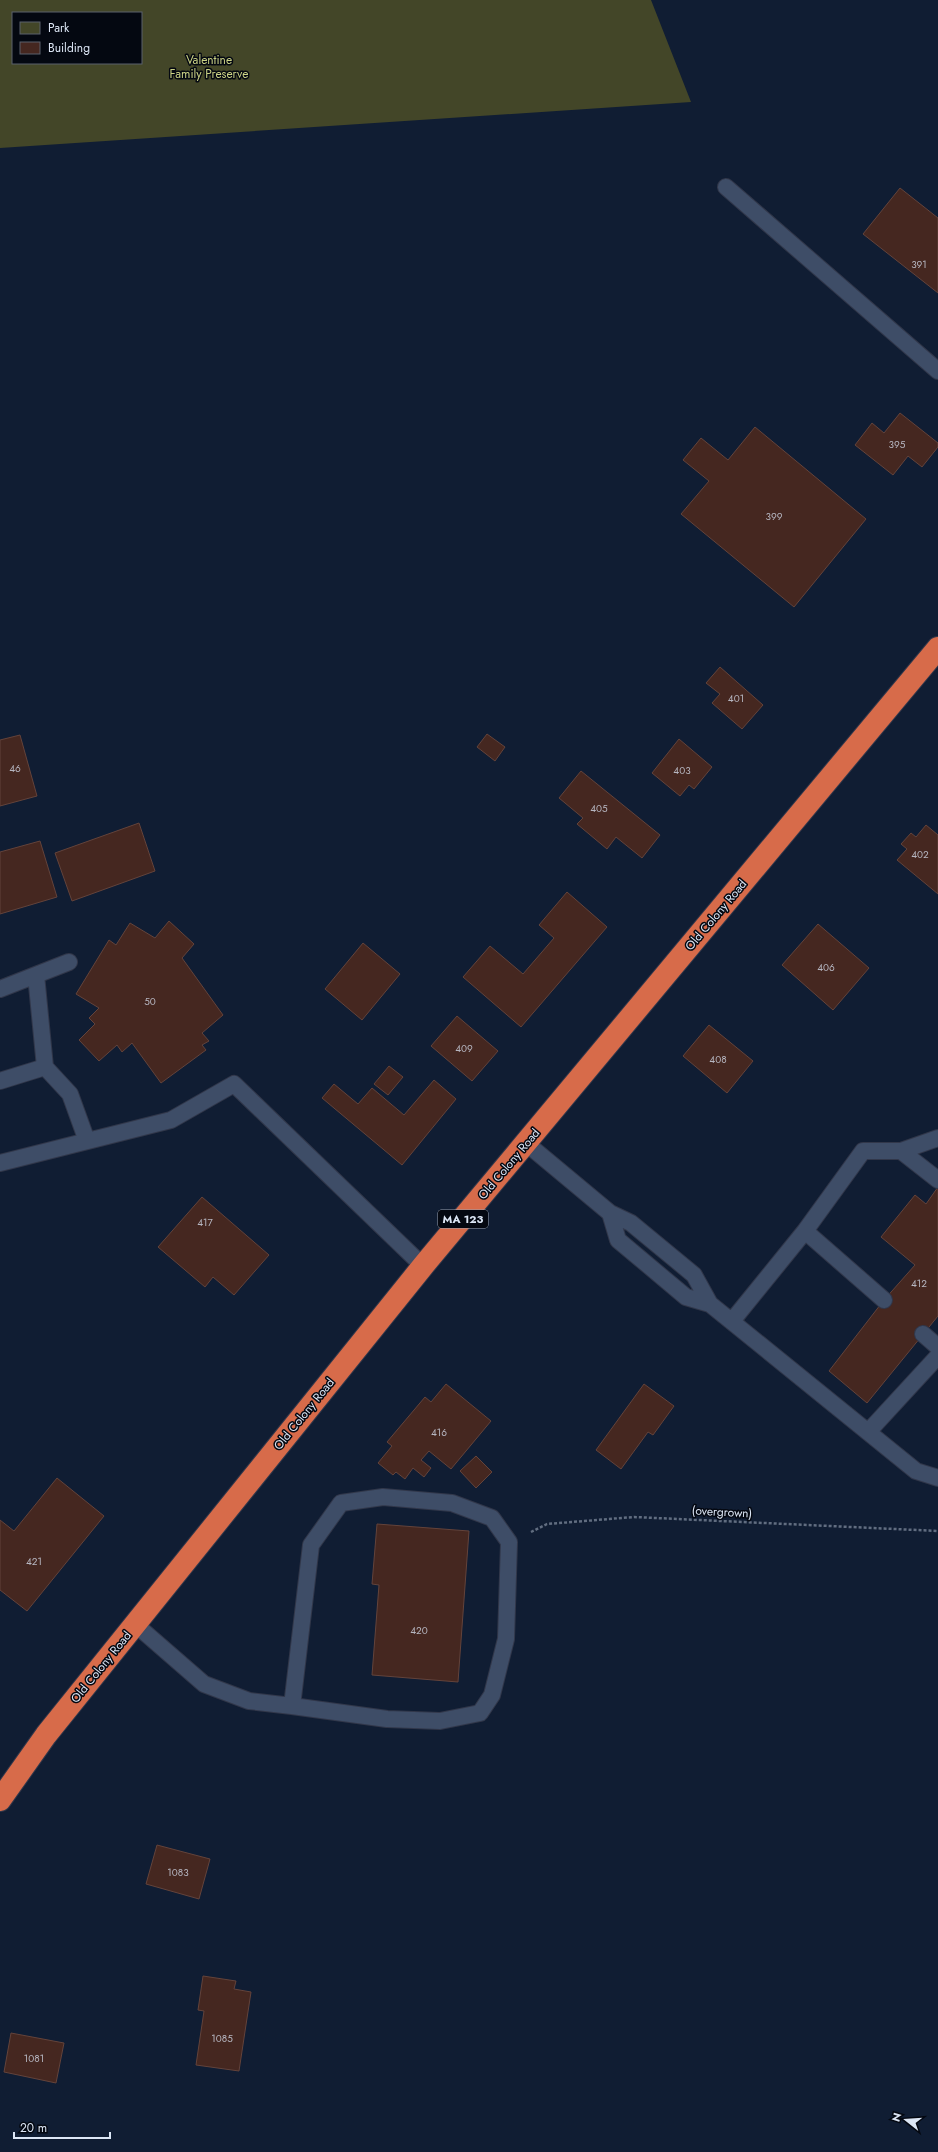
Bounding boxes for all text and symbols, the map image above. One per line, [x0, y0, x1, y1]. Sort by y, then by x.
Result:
legend [12, 12, 142, 64]
text: Park [48, 19, 70, 37]
text: Building [48, 39, 90, 57]
park label: Valentine Family Preserve [170, 51, 248, 83]
house number: 391 [911, 257, 927, 272]
house number: 395 [889, 437, 906, 452]
house number: 399 [766, 509, 783, 524]
house number: 401 [728, 691, 744, 706]
house number: 46 [9, 761, 21, 776]
house number: 403 [673, 763, 691, 778]
house number: 405 [590, 801, 608, 816]
house number: 402 [911, 847, 929, 862]
street label: Old Colony Road [681, 876, 751, 954]
house number: 406 [817, 960, 835, 975]
house number: 50 [144, 994, 156, 1009]
house number: 409 [455, 1041, 473, 1056]
house number: 408 [709, 1052, 727, 1067]
street label: Old Colony Road [474, 1125, 544, 1203]
road number: MA 123 [438, 1210, 488, 1228]
house number: 417 [197, 1215, 214, 1230]
house number: 412 [911, 1276, 927, 1291]
street label: Old Colony Road [269, 1374, 339, 1454]
house number: 416 [431, 1425, 447, 1440]
street label: (overgrown) [691, 1501, 753, 1523]
house number: 421 [26, 1554, 42, 1569]
house number: 420 [410, 1623, 428, 1638]
street label: Old Colony Road [66, 1627, 136, 1707]
house number: 1083 [167, 1865, 189, 1880]
house number: 1085 [211, 2031, 233, 2046]
house number: 1081 [24, 2051, 44, 2066]
north arrow [886, 2100, 926, 2140]
text: N [888, 2111, 905, 2124]
scale bar [14, 2114, 110, 2140]
text: 20 m [20, 2119, 47, 2137]

